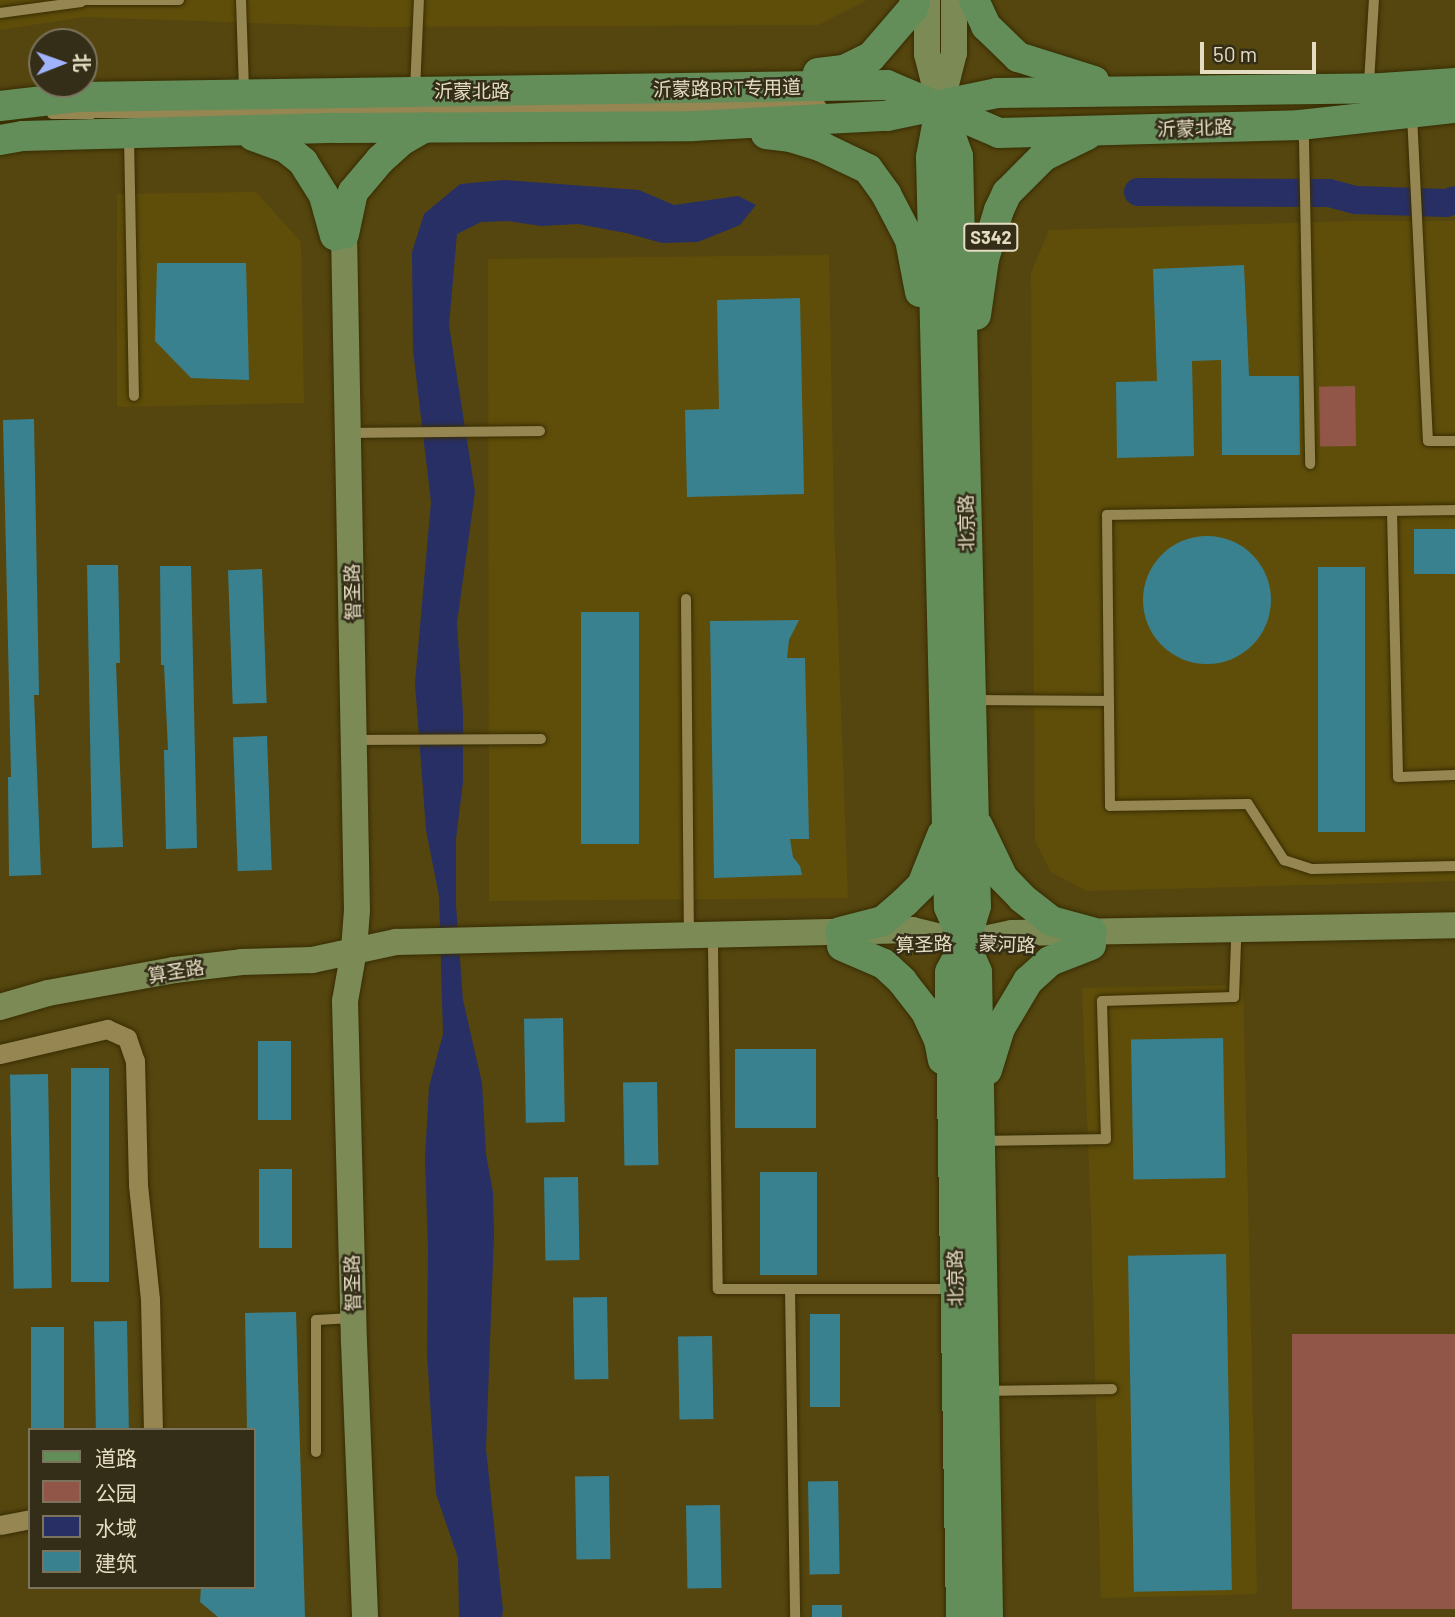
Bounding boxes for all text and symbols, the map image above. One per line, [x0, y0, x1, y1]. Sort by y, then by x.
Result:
north arrow [28, 28, 98, 98]
scale bar [1203, 28, 1318, 72]
text: 50 m [1213, 41, 1257, 66]
text: 北 [71, 53, 94, 72]
street label: 沂蒙路BRT专用道 [653, 75, 801, 101]
street label: 沂蒙北路 [434, 80, 510, 102]
street label: 沂蒙北路 [1157, 115, 1233, 141]
road number: S342 [963, 222, 1019, 251]
street label: 北京路 [954, 494, 978, 552]
street label: 智圣路 [340, 563, 364, 621]
street label: 算圣路 [895, 932, 953, 956]
street label: 蒙河路 [978, 932, 1036, 956]
street label: 算圣路 [146, 955, 206, 987]
street label: 北京路 [943, 1249, 967, 1307]
street label: 智圣路 [340, 1254, 364, 1312]
legend [28, 1428, 256, 1589]
text: 道路 [95, 1445, 137, 1470]
text: 公园 [95, 1480, 137, 1505]
text: 水域 [95, 1515, 137, 1540]
text: 建筑 [95, 1550, 137, 1575]

